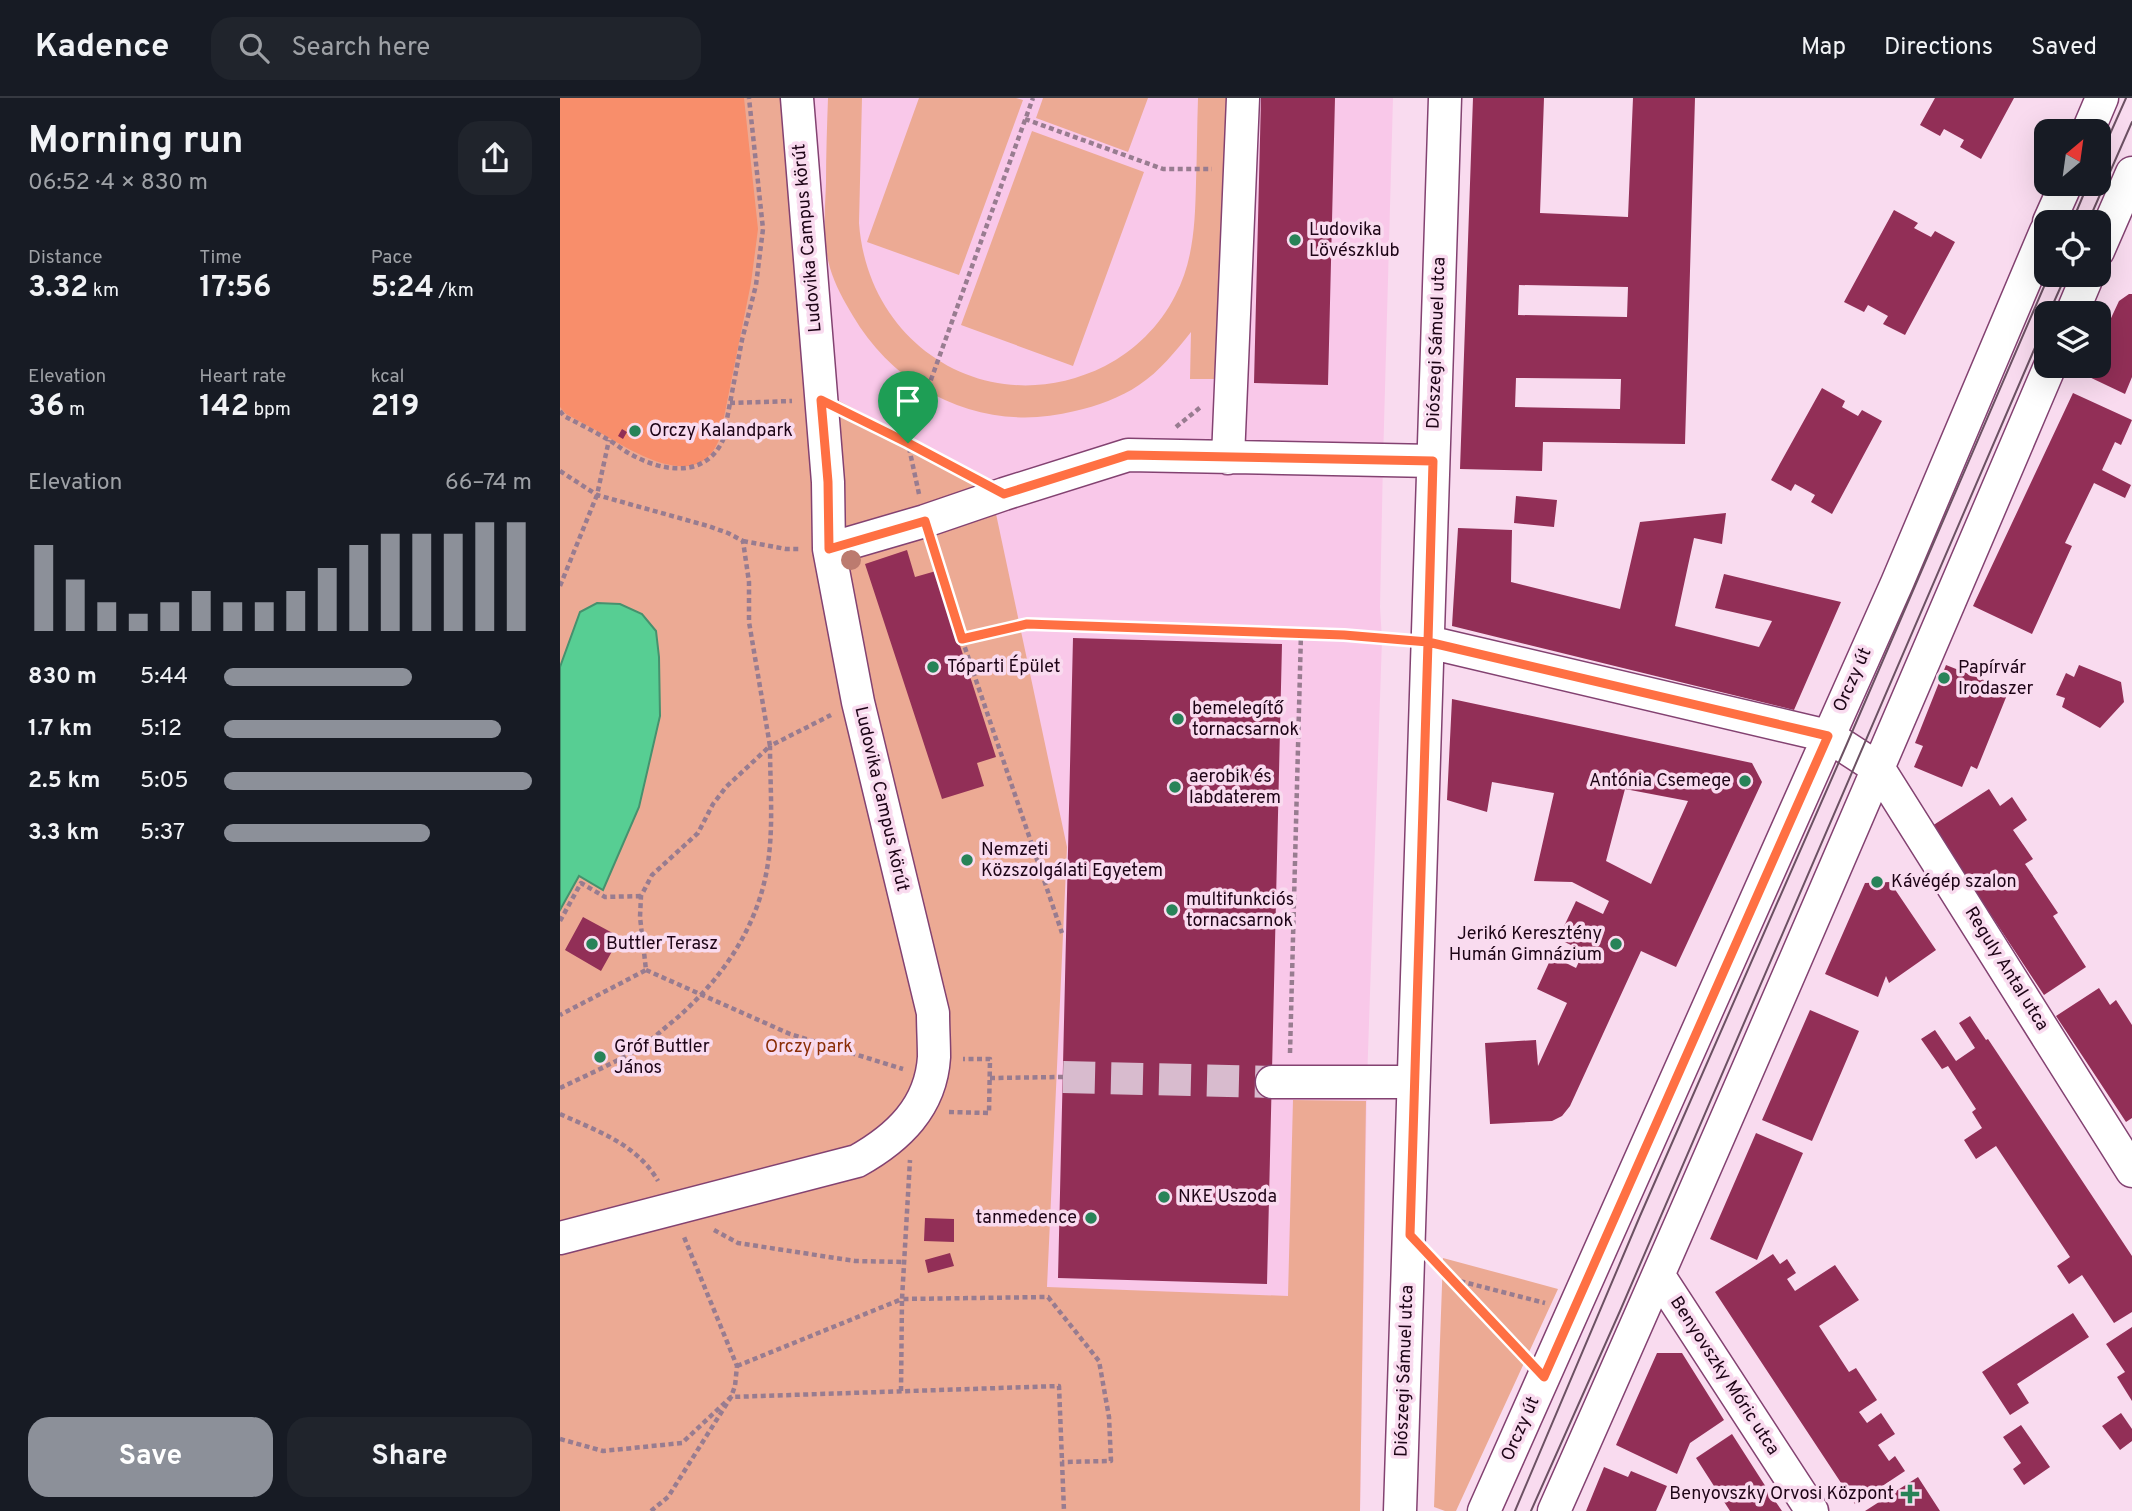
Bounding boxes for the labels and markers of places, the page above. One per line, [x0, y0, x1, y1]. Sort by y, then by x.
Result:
place label: Ludovika Lövészklub [1309, 219, 1400, 263]
marker: Ludovika Lövészklub [1287, 232, 1303, 248]
pin [878, 371, 938, 443]
place label: Orczy Kalandpark [649, 420, 793, 443]
marker: Orczy Kalandpark [627, 423, 643, 439]
place label: Tóparti Épület [947, 654, 1061, 679]
place label: Papírvár Irodaszer [1958, 657, 2034, 701]
marker: Tóparti Épület [925, 659, 941, 675]
marker: Papírvár Irodaszer [1936, 670, 1952, 686]
place label: bemelegítő tornacsarnok [1192, 698, 1299, 742]
marker: bemelegítő tornacsarnok [1170, 711, 1186, 727]
place label: aerobik és labdaterem [1189, 766, 1281, 810]
place label: Antónia Csemege [1589, 770, 1731, 793]
marker: Antónia Csemege [1737, 773, 1753, 789]
marker: aerobik és labdaterem [1167, 779, 1183, 795]
place label: Nemzeti Közszolgálati Egyetem [981, 839, 1163, 883]
marker: Nemzeti Közszolgálati Egyetem [959, 852, 975, 868]
place label: Kávégép szalon [1891, 871, 2017, 894]
marker: Kávégép szalon [1869, 874, 1885, 890]
place label: multifunkciós tornacsarnok [1186, 889, 1294, 933]
marker: multifunkciós tornacsarnok [1164, 902, 1180, 918]
place label: Jerikó Keresztény Humán Gimnázium [1449, 923, 1602, 967]
place label: Buttler Terasz [606, 933, 718, 956]
marker: Buttler Terasz [584, 936, 600, 952]
marker: Jerikó Keresztény Humán Gimnázium [1608, 936, 1624, 952]
place label: Gróf Buttler János [614, 1036, 710, 1080]
marker: Gróf Buttler János [592, 1049, 608, 1065]
place label: NKE Uszoda [1178, 1186, 1277, 1209]
marker: NKE Uszoda [1156, 1189, 1172, 1205]
place label: tanmedence [976, 1207, 1077, 1230]
marker: tanmedence [1083, 1210, 1099, 1226]
place label: Benyovszky Orvosi Központ [1669, 1483, 1894, 1506]
marker: Benyovszky Orvosi Központ [1900, 1484, 1920, 1504]

